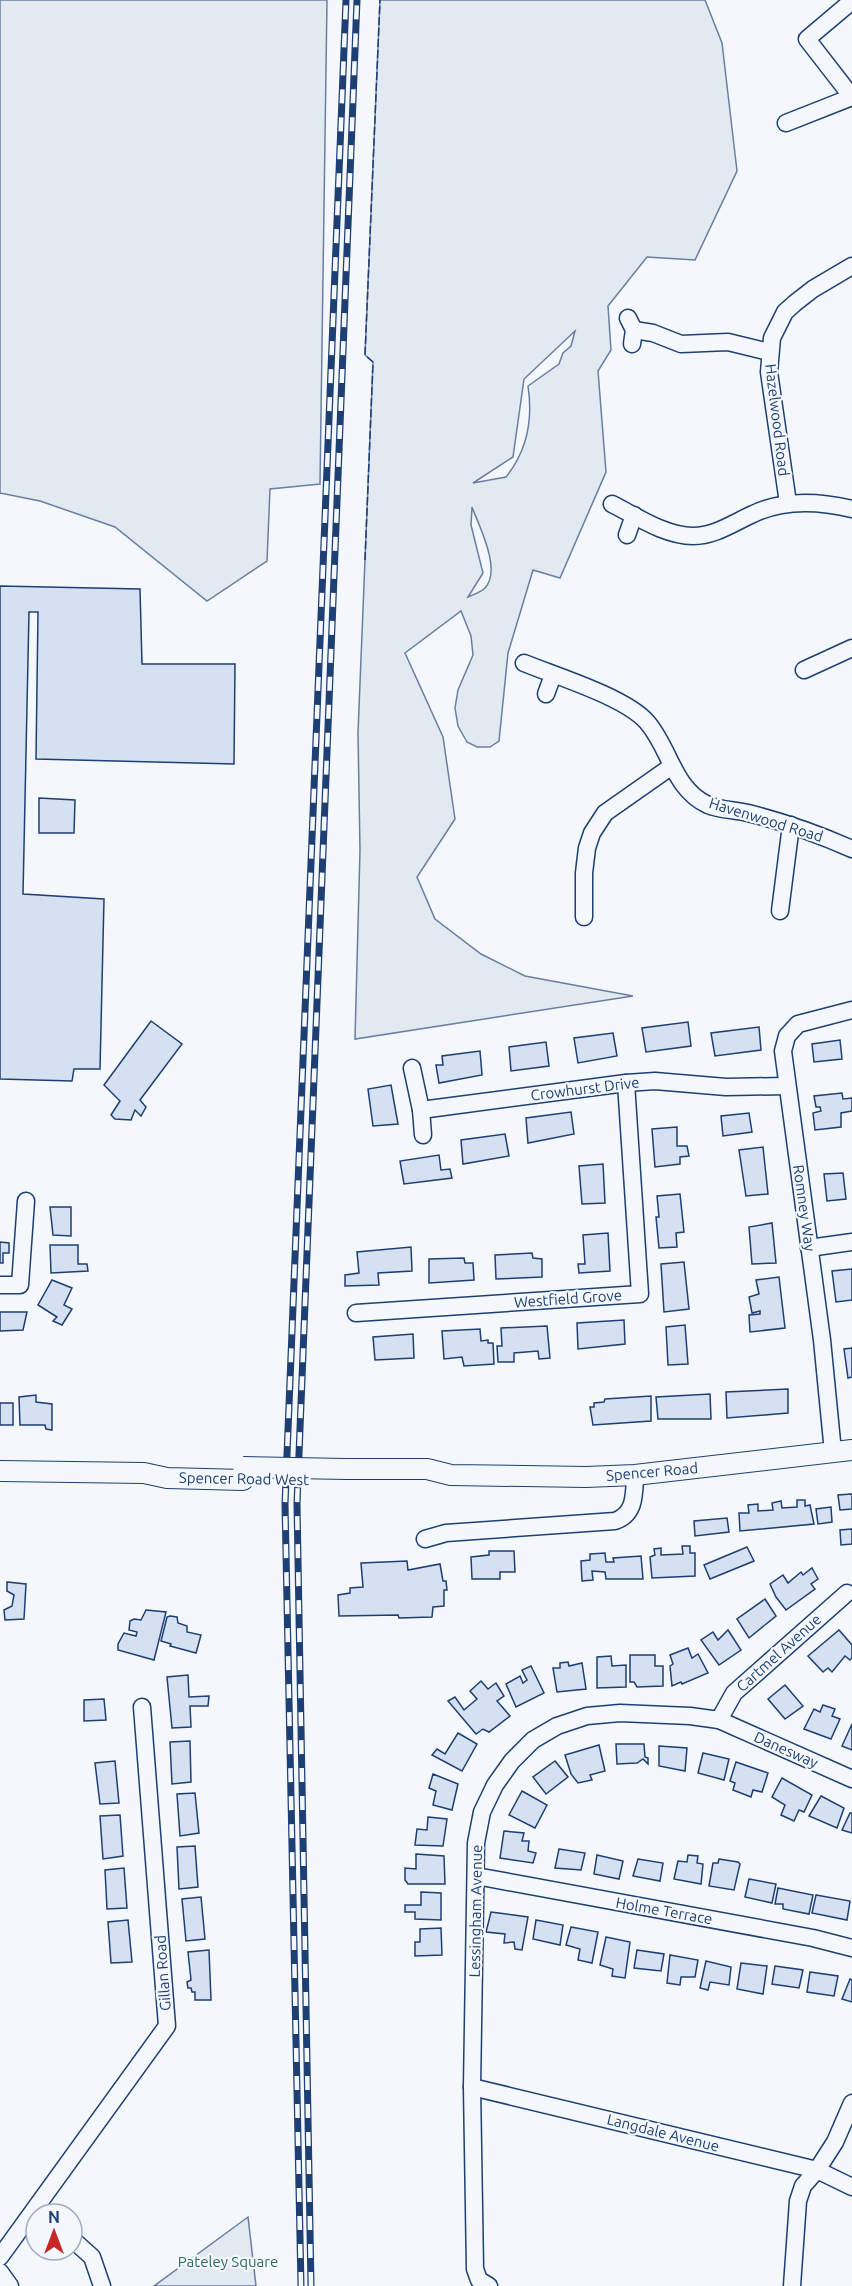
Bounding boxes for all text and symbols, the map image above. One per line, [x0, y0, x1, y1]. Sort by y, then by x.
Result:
street label: Hazelwood Road [762, 363, 793, 477]
street label: Havenwood Road [707, 794, 825, 845]
street label: Crowhurst Drive [530, 1073, 640, 1104]
street label: Romney Way [790, 1164, 819, 1252]
street label: Westfield Grove [513, 1286, 622, 1311]
street label: Spencer Road [605, 1459, 699, 1484]
street label: Spencer Road West [179, 1469, 309, 1488]
street label: Cartmel Avenue [733, 1610, 824, 1695]
street label: Danesway [752, 1728, 821, 1771]
street label: Lessingham Avenue [466, 1844, 485, 1978]
street label: Holme Terrace [614, 1894, 714, 1927]
street label: Gillan Road [151, 1935, 174, 2011]
street label: Langdale Avenue [605, 2110, 721, 2155]
north arrow [24, 2202, 84, 2262]
text: N [48, 2208, 60, 2226]
park label: Pateley Square [178, 2253, 278, 2270]

